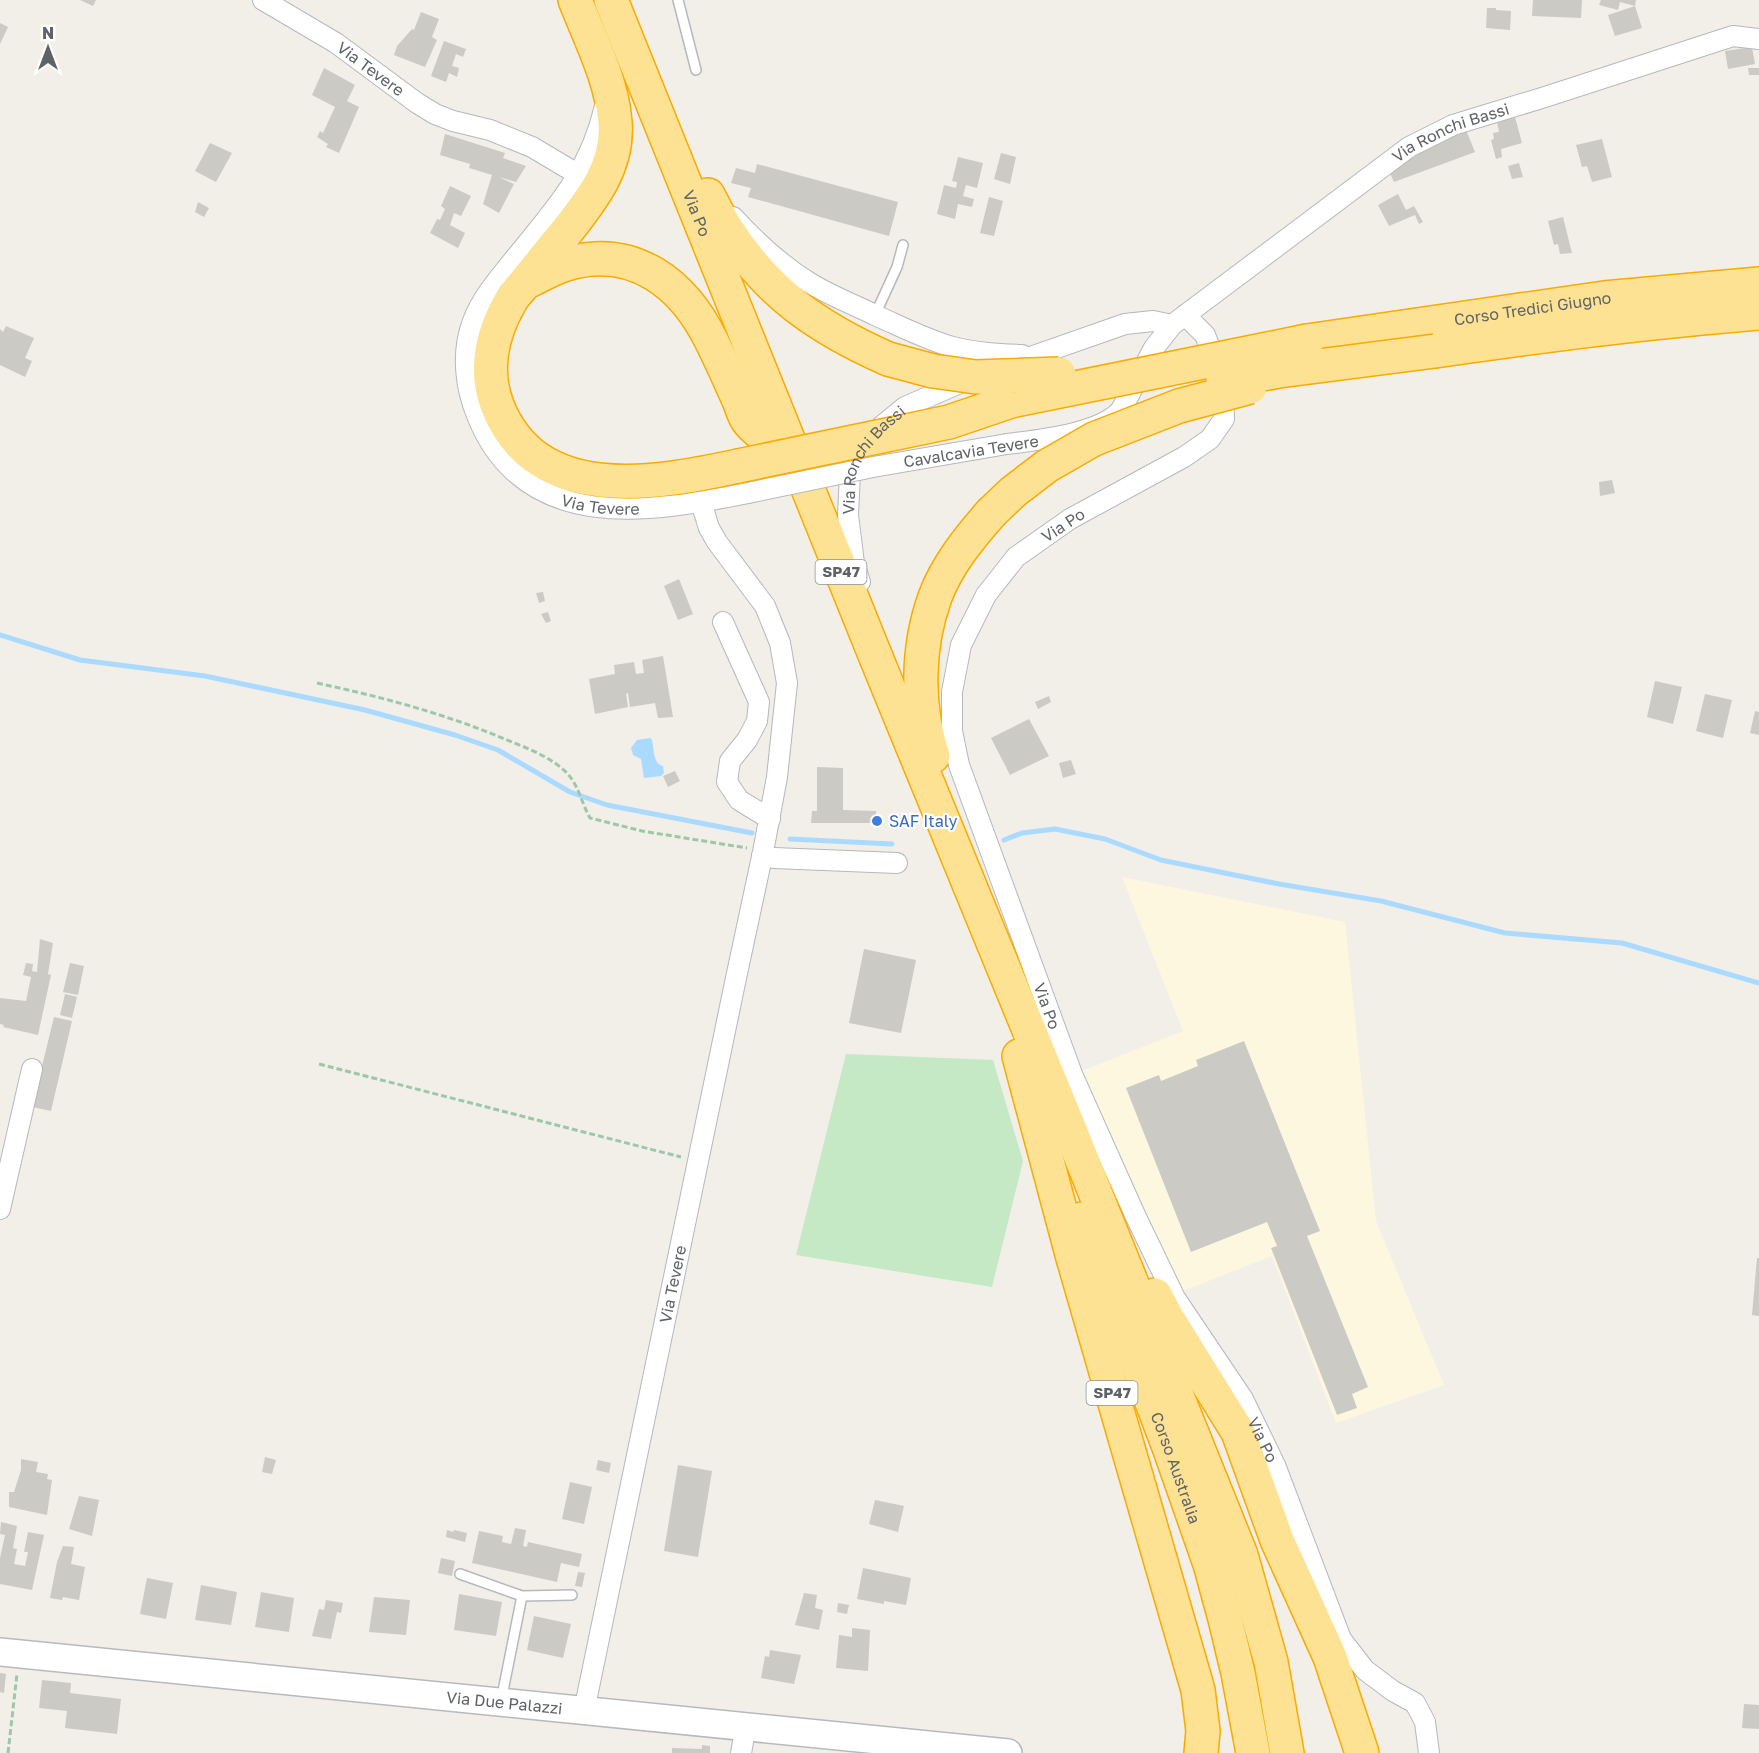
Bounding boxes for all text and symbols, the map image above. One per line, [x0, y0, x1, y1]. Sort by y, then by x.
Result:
north arrow [18, 18, 78, 78]
text: N [42, 23, 54, 43]
street label: Via Tevere [333, 37, 408, 100]
street label: Via Ronchi Bassi [1388, 99, 1512, 166]
street label: Via Po [679, 187, 715, 239]
street label: Corso Tredici Giugno [1453, 287, 1612, 330]
street label: Via Ronchi Bassi [838, 401, 909, 515]
street label: Cavalcavia Tevere [902, 430, 1040, 472]
street label: Via Tevere [559, 490, 640, 519]
street label: Via Po [1037, 504, 1089, 546]
road number: SP47 [816, 560, 866, 584]
place label: SAF Italy [889, 811, 958, 831]
marker: SAF Italy [870, 814, 884, 828]
street label: Via Po [1030, 980, 1065, 1032]
street label: Via Tevere [655, 1243, 690, 1325]
road number: SP47 [1086, 1381, 1138, 1405]
street label: Corso Australia [1147, 1409, 1205, 1526]
street label: Via Po [1243, 1414, 1282, 1466]
street label: Via Due Palazzi [445, 1687, 563, 1718]

